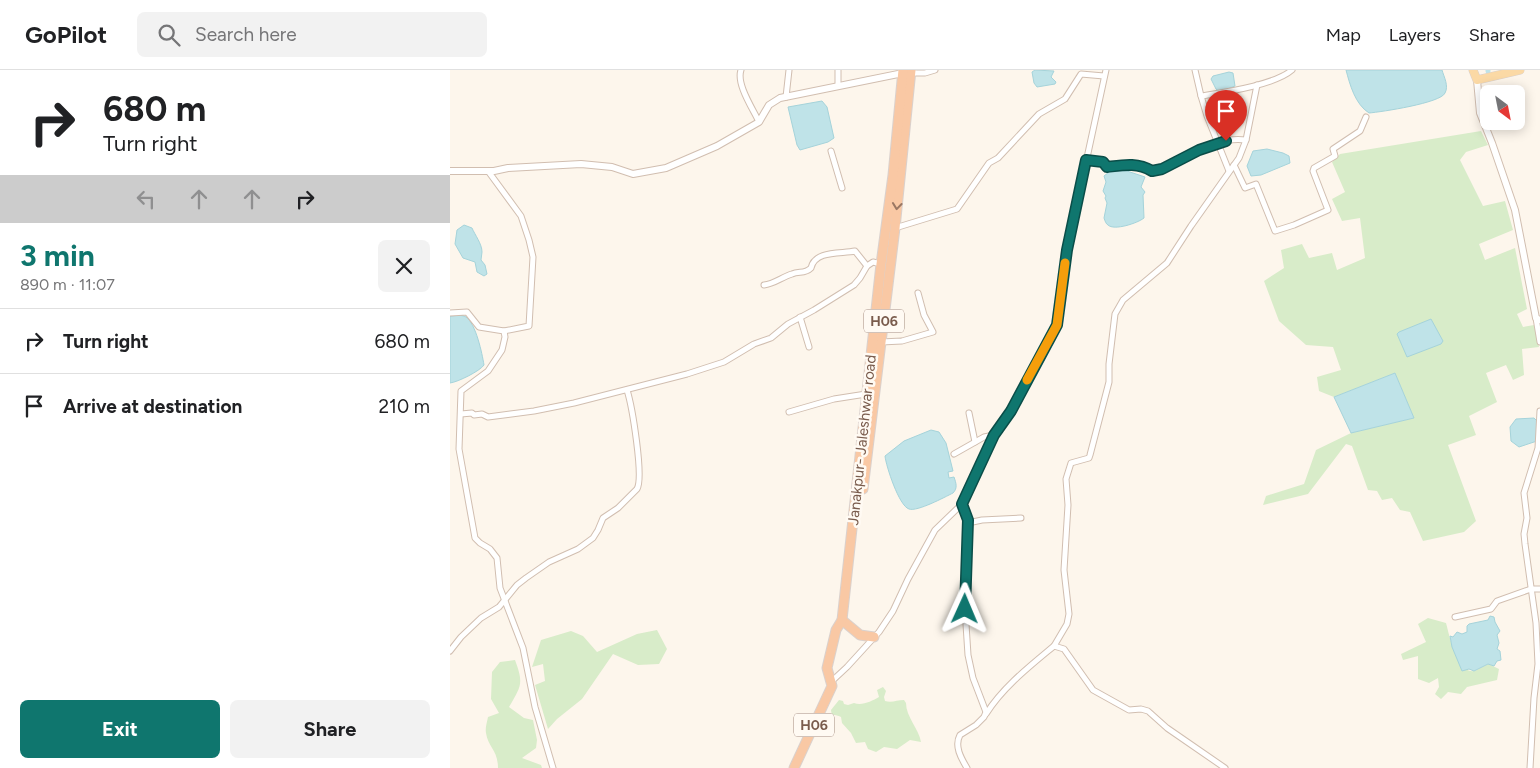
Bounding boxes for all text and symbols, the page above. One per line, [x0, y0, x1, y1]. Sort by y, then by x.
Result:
search box [137, 12, 487, 57]
text: GoPilot [25, 20, 107, 49]
icon: search [155, 21, 183, 49]
text: Search here [195, 23, 297, 46]
text: Map [1326, 24, 1361, 46]
text: Layers [1389, 24, 1441, 46]
text: Share [1469, 24, 1515, 46]
north arrow [1480, 85, 1525, 130]
map controls [1480, 85, 1525, 130]
text: 680 m [103, 88, 206, 130]
icon: right [20, 90, 85, 155]
pin [1205, 90, 1247, 141]
icon: arrive [1212, 97, 1240, 125]
text: Turn right [103, 130, 198, 157]
icon: left [132, 185, 160, 213]
icon: ahead [185, 185, 213, 213]
icon: ahead [238, 185, 266, 213]
icon: right [291, 185, 319, 213]
one-way arrow [892, 202, 903, 210]
text: 3 min [20, 237, 95, 274]
button: close [378, 240, 430, 292]
text: 890 m · 11:07 [20, 275, 115, 294]
road number: H06 [864, 310, 904, 332]
icon: right [20, 327, 48, 355]
text: Turn right [63, 330, 149, 353]
text: 680 m [375, 330, 430, 353]
street label: Janakpur- Jaleshwar road [844, 354, 880, 526]
icon: arrive [20, 392, 48, 420]
text: Arrive at destination [63, 395, 242, 418]
text: 210 m [378, 395, 430, 418]
position arrow [938, 582, 990, 634]
button: Exit [20, 700, 220, 758]
button: Share [230, 700, 430, 758]
road number: H06 [794, 714, 834, 736]

